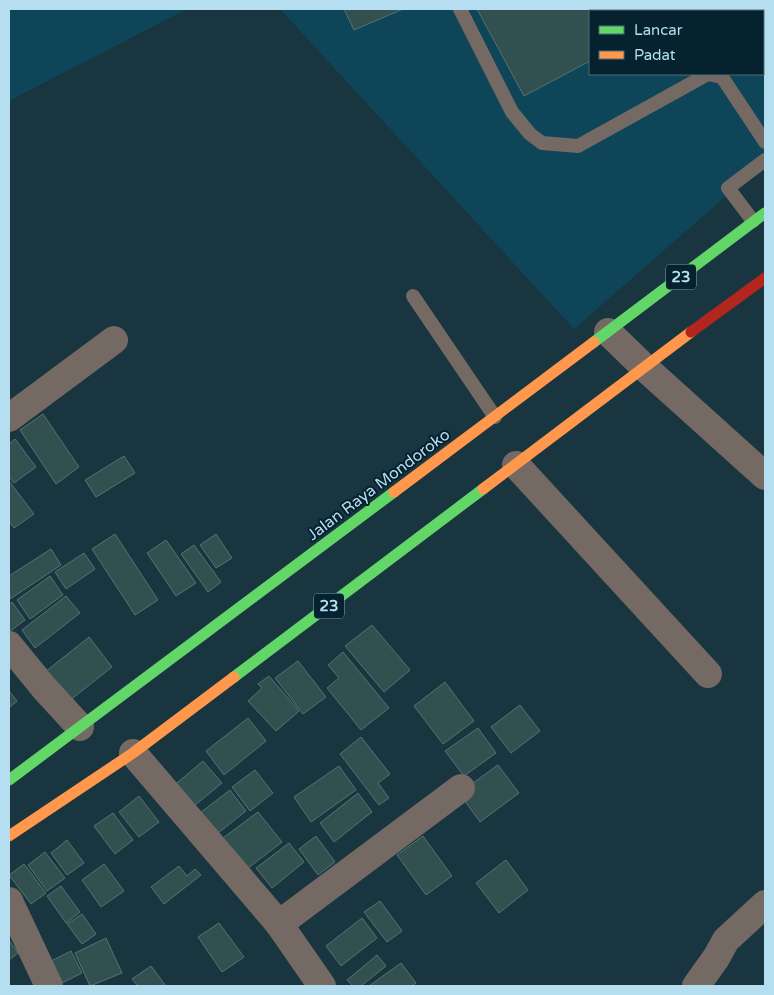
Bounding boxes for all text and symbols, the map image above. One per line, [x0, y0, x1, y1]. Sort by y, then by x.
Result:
legend [589, 10, 764, 75]
text: Lancar [634, 21, 683, 39]
text: Padat [634, 46, 676, 64]
road number: 23 [666, 264, 696, 290]
street label: Jalan Raya Mondoroko [303, 425, 454, 545]
road number: 23 [314, 594, 344, 618]

